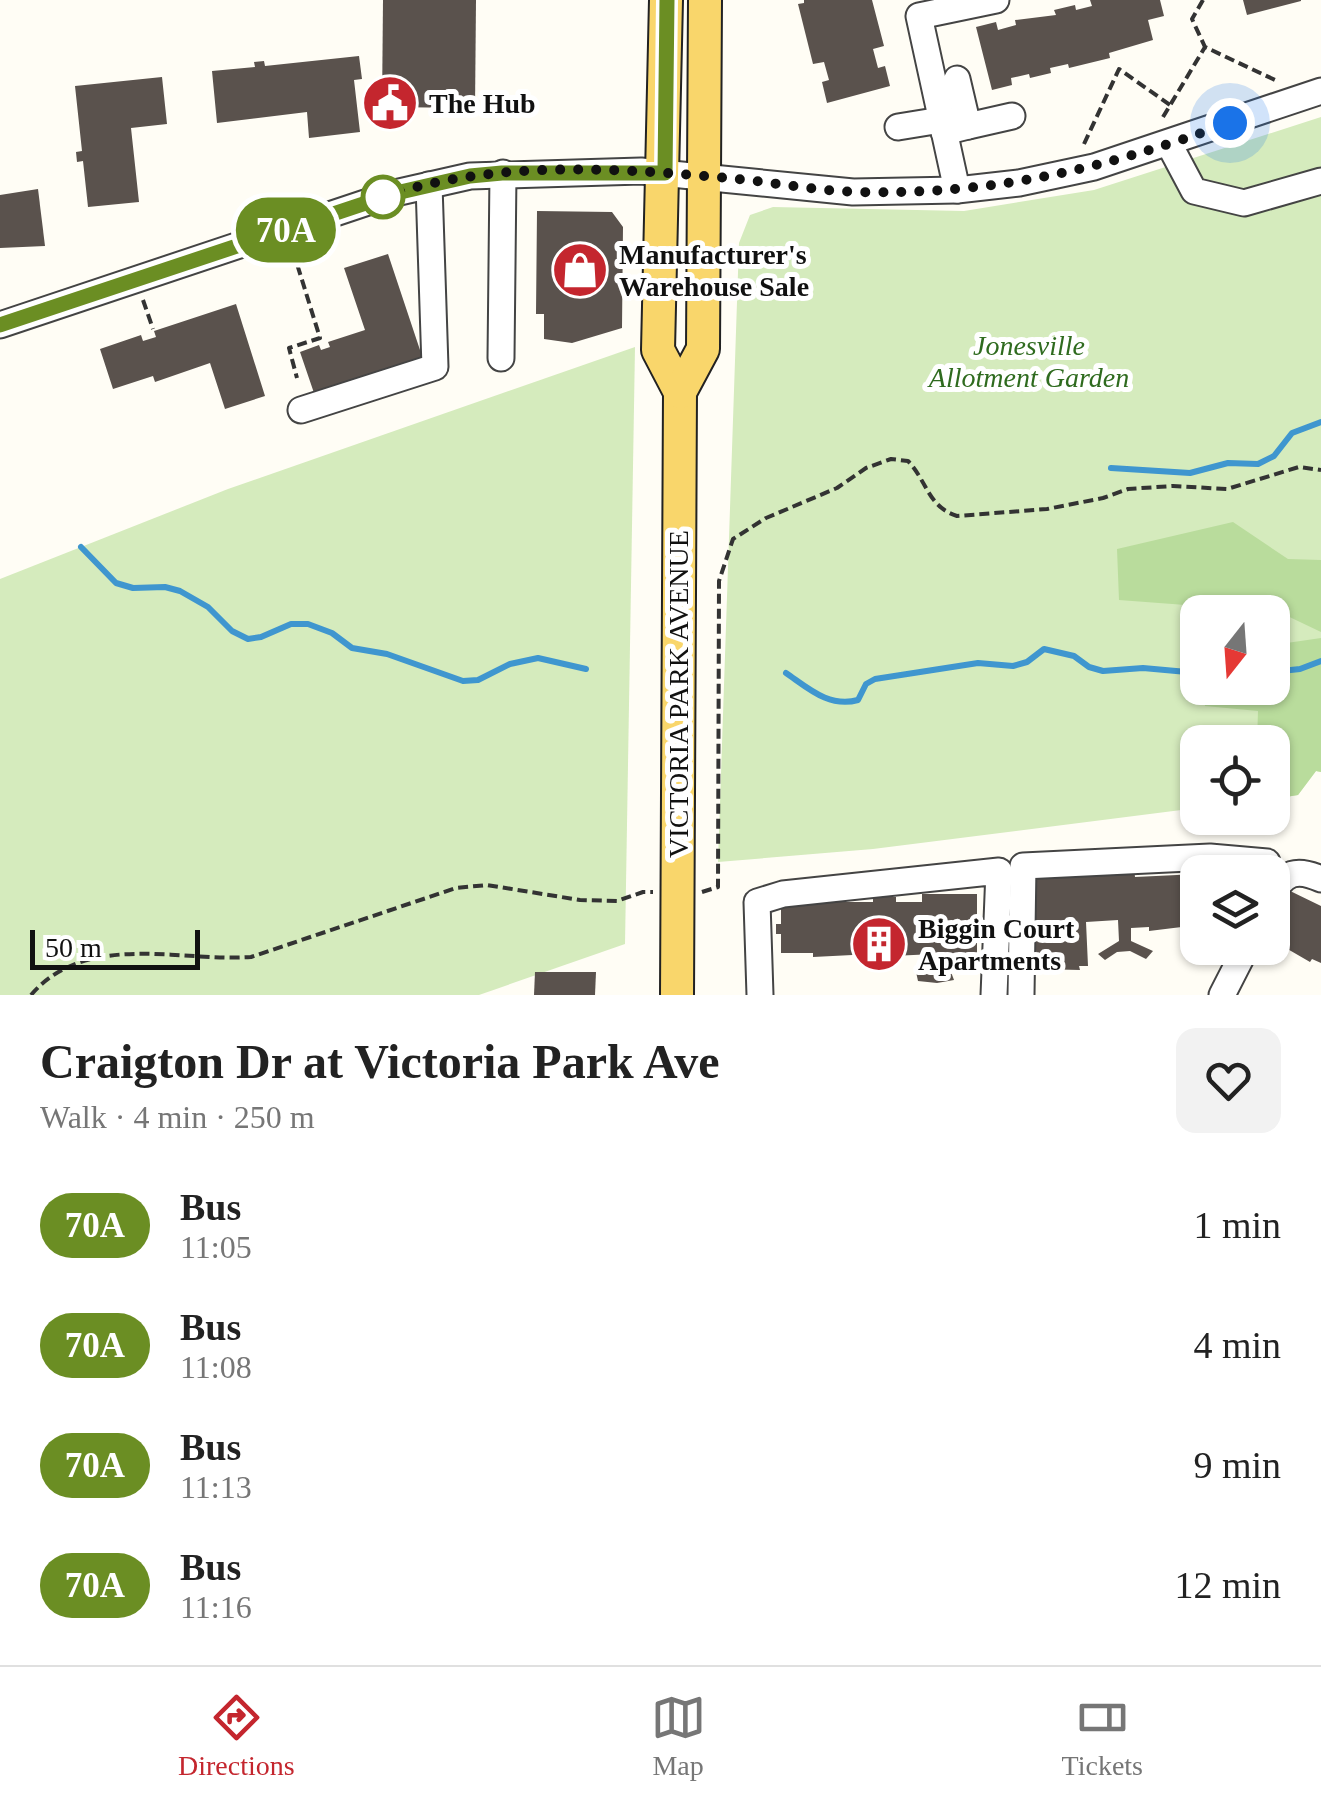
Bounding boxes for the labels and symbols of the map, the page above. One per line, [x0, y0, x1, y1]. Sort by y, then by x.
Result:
public building icon: The Hub [360, 73, 420, 133]
place label: The Hub [429, 88, 536, 119]
your location [1205, 98, 1255, 148]
unlabelled marker [362, 176, 404, 218]
line badge: 70A [228, 198, 344, 262]
place label: Manufacturer's Warehouse Sale [619, 239, 809, 302]
shop icon: Manufacturer's Warehouse Sale [550, 240, 610, 300]
park label: Jonesville Allotment Garden [927, 330, 1129, 393]
street label: VICTORIA PARK AVENUE [663, 530, 694, 858]
north arrow [1180, 595, 1290, 705]
place label: Biggin Court Apartments [918, 913, 1075, 976]
building icon: Biggin Court Apartments [849, 914, 909, 974]
scale bar [30, 925, 200, 970]

